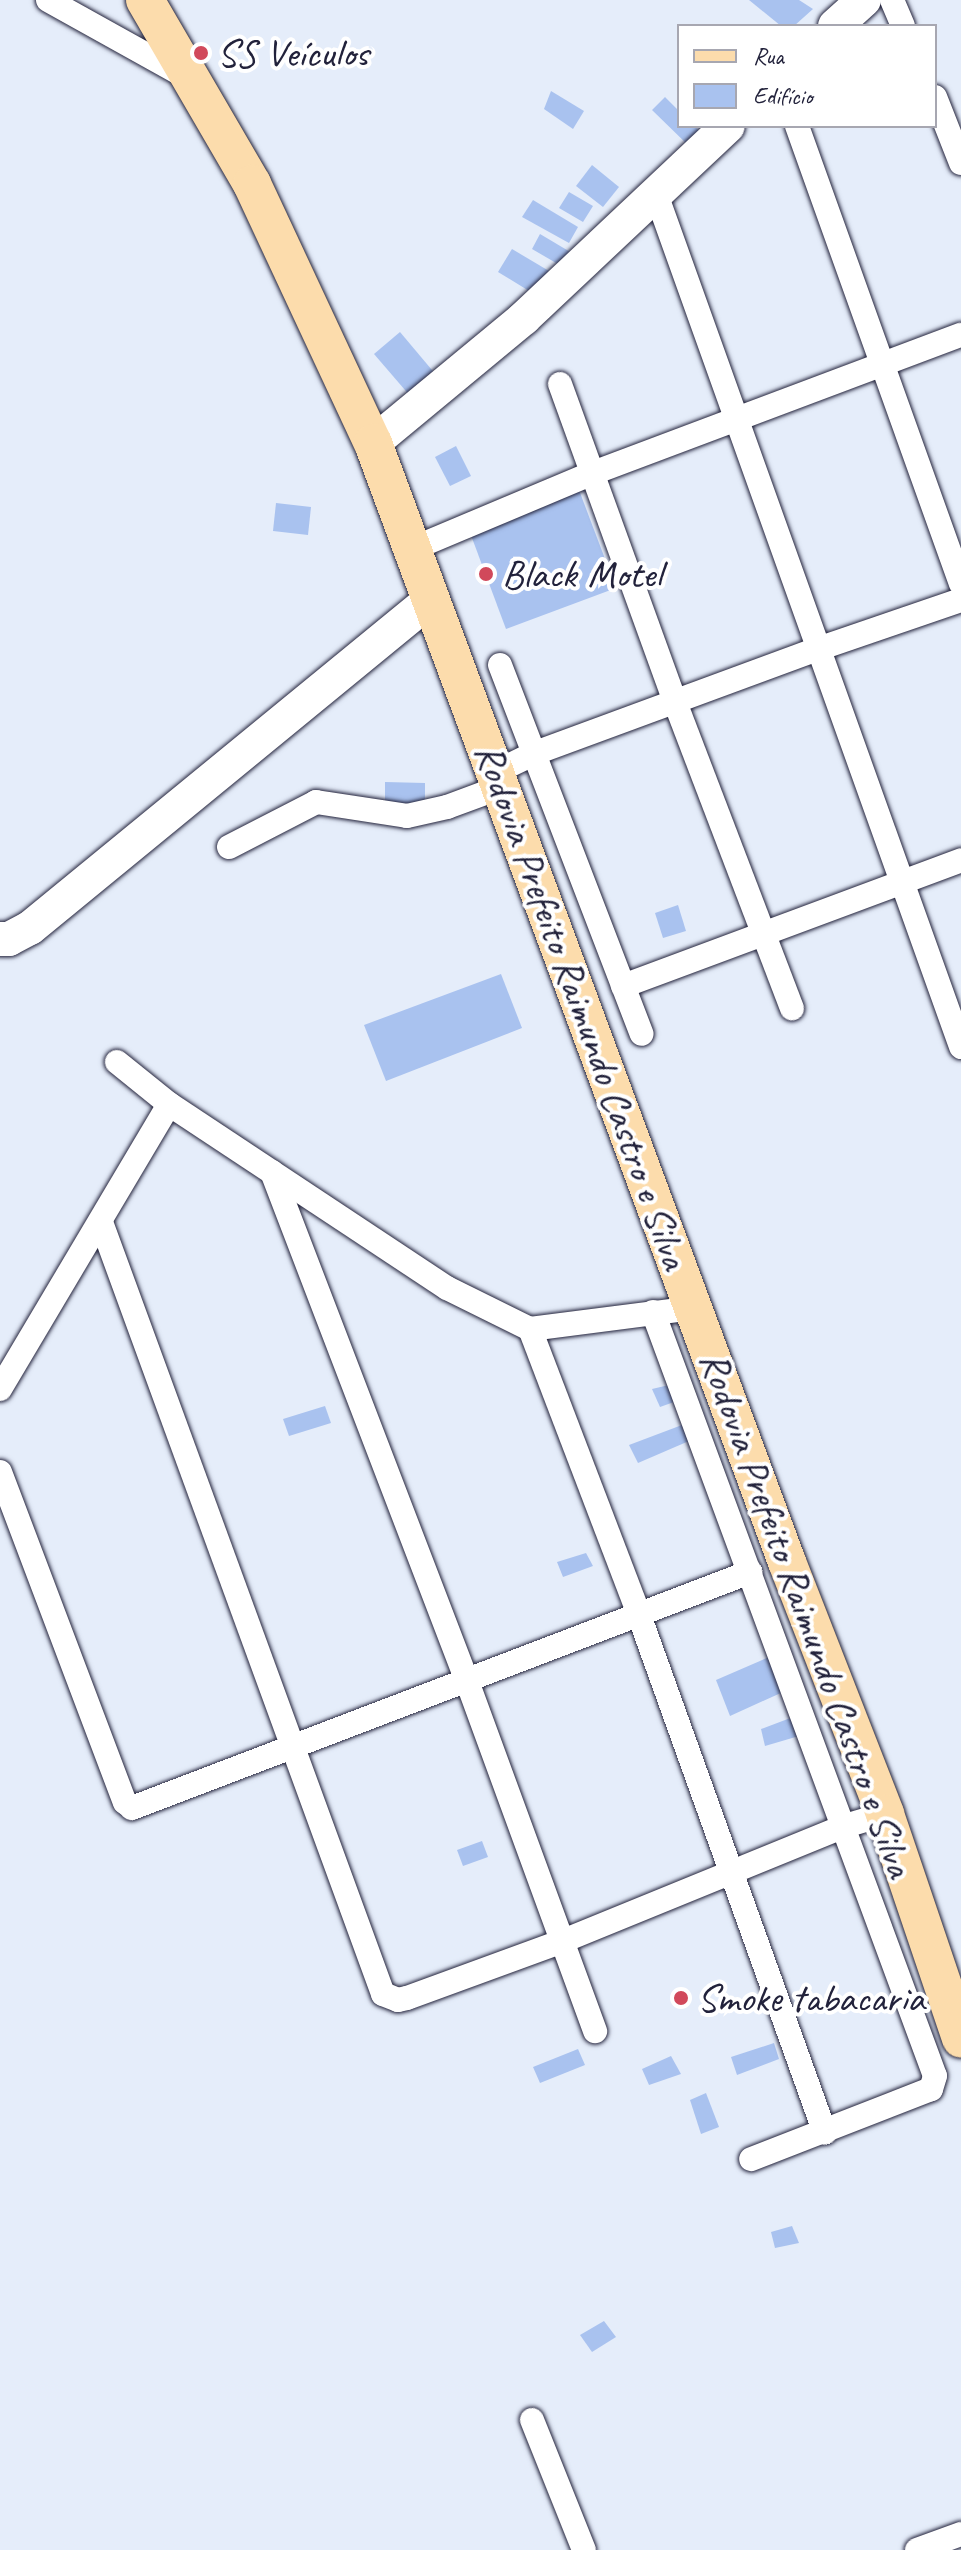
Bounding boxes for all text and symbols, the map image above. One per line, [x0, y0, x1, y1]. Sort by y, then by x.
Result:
legend [677, 24, 937, 128]
place label: SS Veículos [217, 29, 368, 77]
text: Rua [753, 41, 784, 71]
marker: SS Veículos [192, 44, 210, 62]
text: Edifício [753, 81, 813, 111]
place label: Black Motel [502, 550, 662, 598]
marker: Black Motel [477, 565, 495, 583]
street label: Rodovia Prefeito Raimundo Castro e Silva [464, 736, 700, 1276]
street label: Rodovia Prefeito Raimundo Castro e Silva [689, 1344, 925, 1884]
place label: Smoke tabacaria [697, 1974, 925, 2022]
marker: Smoke tabacaria [672, 1989, 690, 2007]

